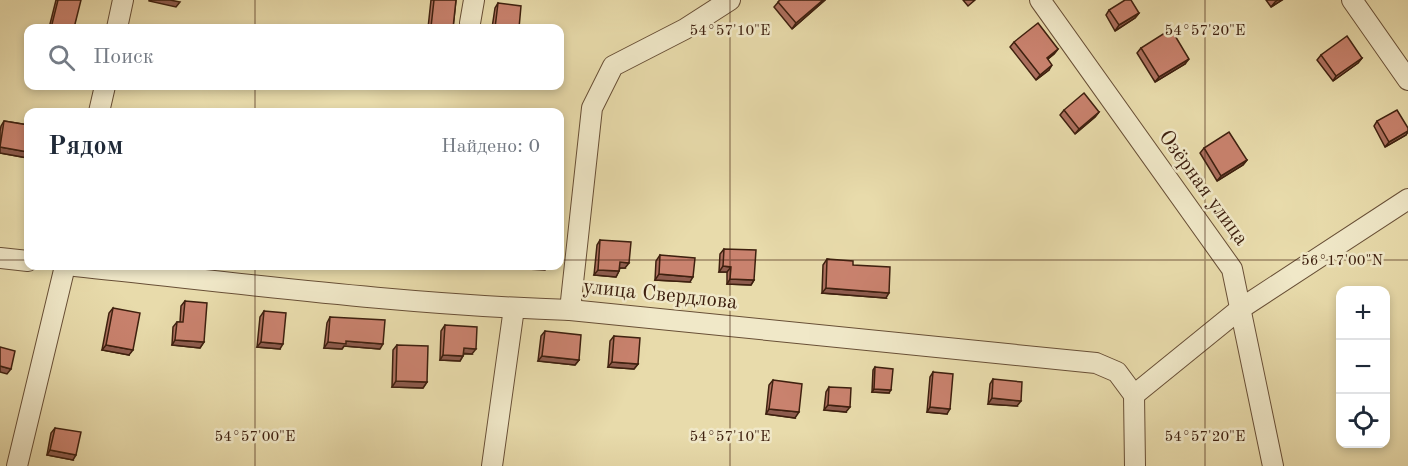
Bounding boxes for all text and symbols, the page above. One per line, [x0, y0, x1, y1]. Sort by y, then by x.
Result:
search box [24, 24, 564, 90]
text: 54°57'10"E [690, 24, 770, 39]
text: 54°57'20"E [1165, 24, 1245, 39]
icon: search [45, 41, 78, 74]
text: Поиск [93, 46, 154, 68]
street label: Озёрная улица [1154, 127, 1252, 249]
text: Рядом [48, 134, 123, 160]
text: Найдено: 0 [441, 137, 540, 157]
text: 56°17'00"N [1301, 254, 1383, 269]
street label: улица Свердлова [582, 276, 738, 314]
map controls [1336, 286, 1390, 448]
button: + [1336, 286, 1390, 340]
button: − [1336, 340, 1390, 394]
button: locate [1336, 394, 1390, 448]
text: 54°57'00"E [215, 430, 295, 445]
text: 54°57'10"E [690, 430, 770, 445]
text: 54°57'20"E [1165, 430, 1245, 445]

